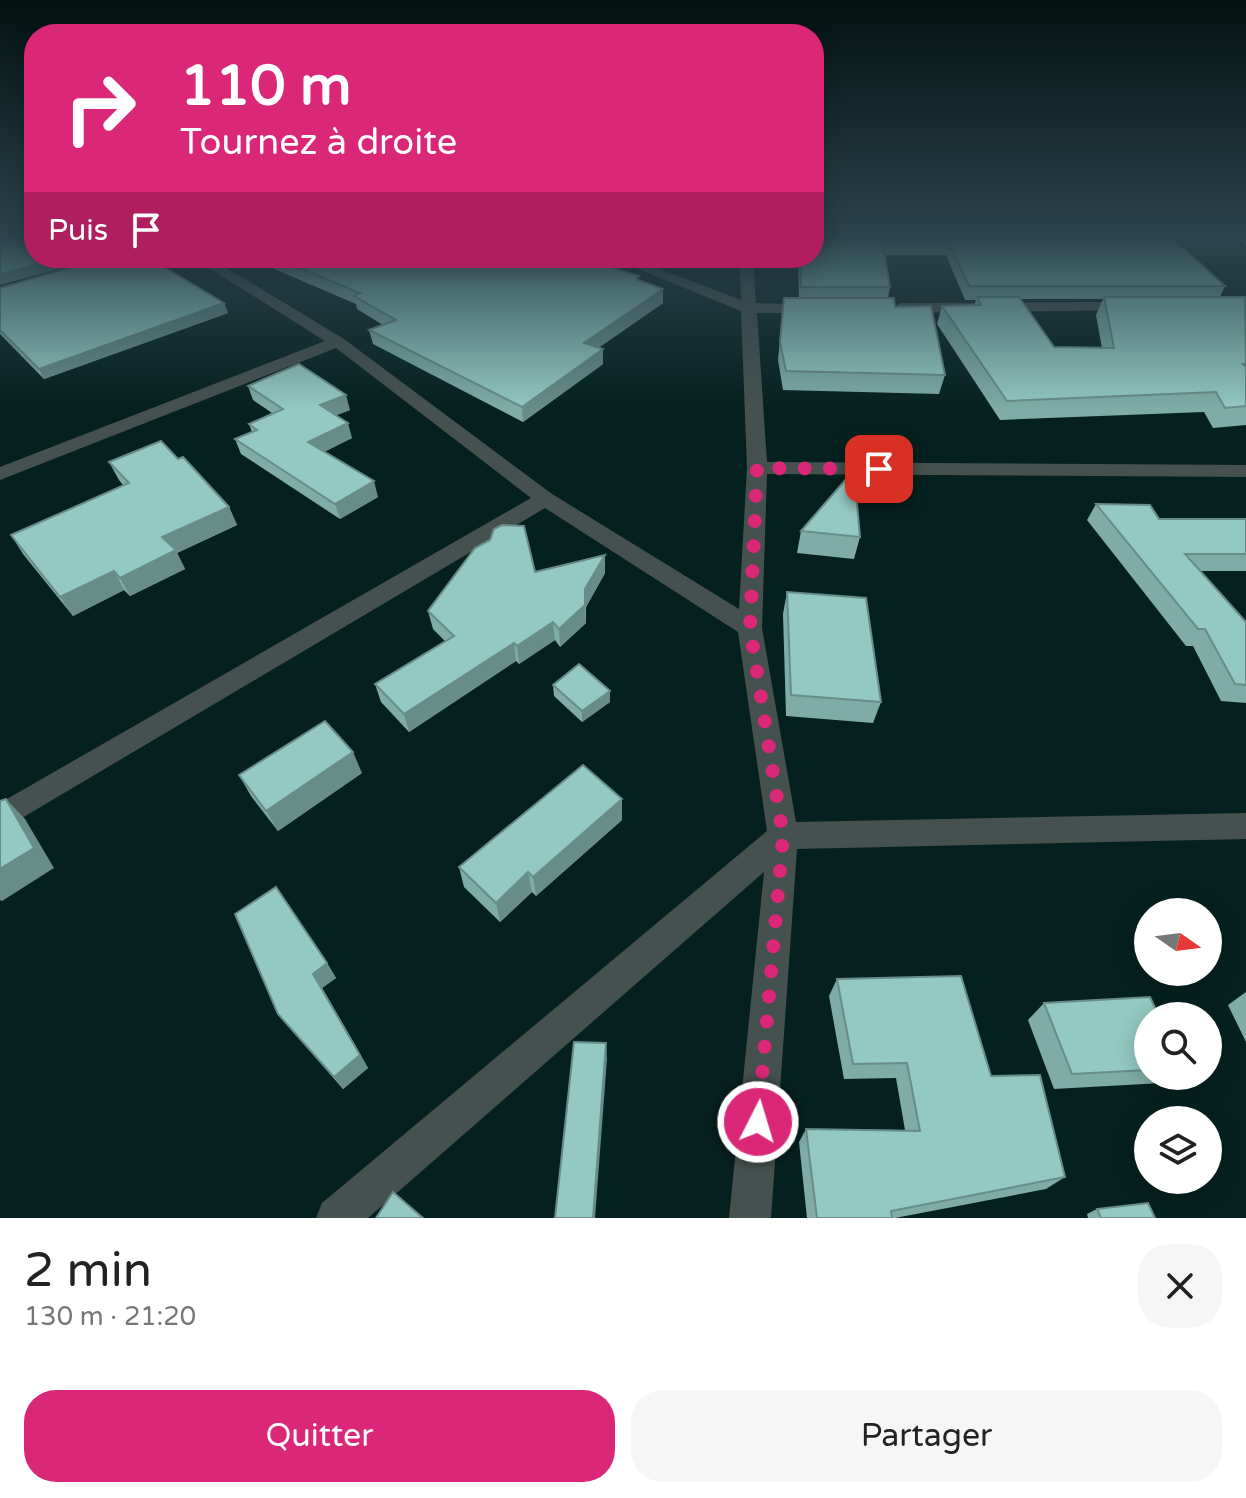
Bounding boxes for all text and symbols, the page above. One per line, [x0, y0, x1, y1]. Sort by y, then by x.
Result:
text: 110 m [180, 53, 351, 120]
icon: right [48, 56, 152, 160]
text: Tournez à droite [180, 121, 457, 164]
icon: arrive [124, 208, 168, 252]
text: Puis [48, 212, 108, 249]
pin [845, 435, 913, 503]
icon: arrive [857, 447, 901, 491]
north arrow [1134, 898, 1222, 986]
map controls [1134, 898, 1222, 1194]
button: search [1134, 1002, 1222, 1090]
position arrow [716, 1080, 800, 1164]
button: layers [1134, 1106, 1222, 1194]
text: 2 min [24, 1242, 152, 1300]
button: close [1138, 1244, 1222, 1328]
text: 130 m · 21:20 [24, 1301, 196, 1332]
button: Quitter [24, 1390, 615, 1482]
button: Partager [631, 1390, 1222, 1482]

